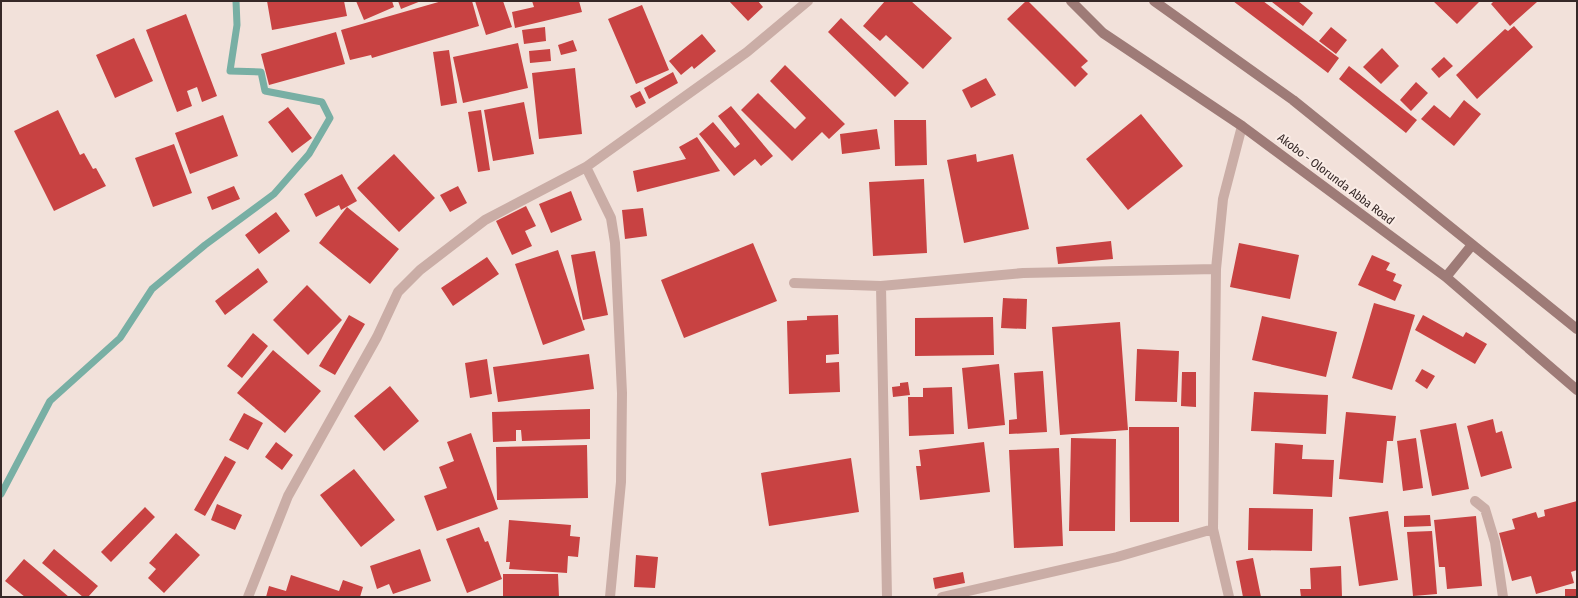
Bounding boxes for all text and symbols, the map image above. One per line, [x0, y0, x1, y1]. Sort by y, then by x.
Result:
street label: Akobo - Olorunda Abba Road [1275, 131, 1397, 227]

